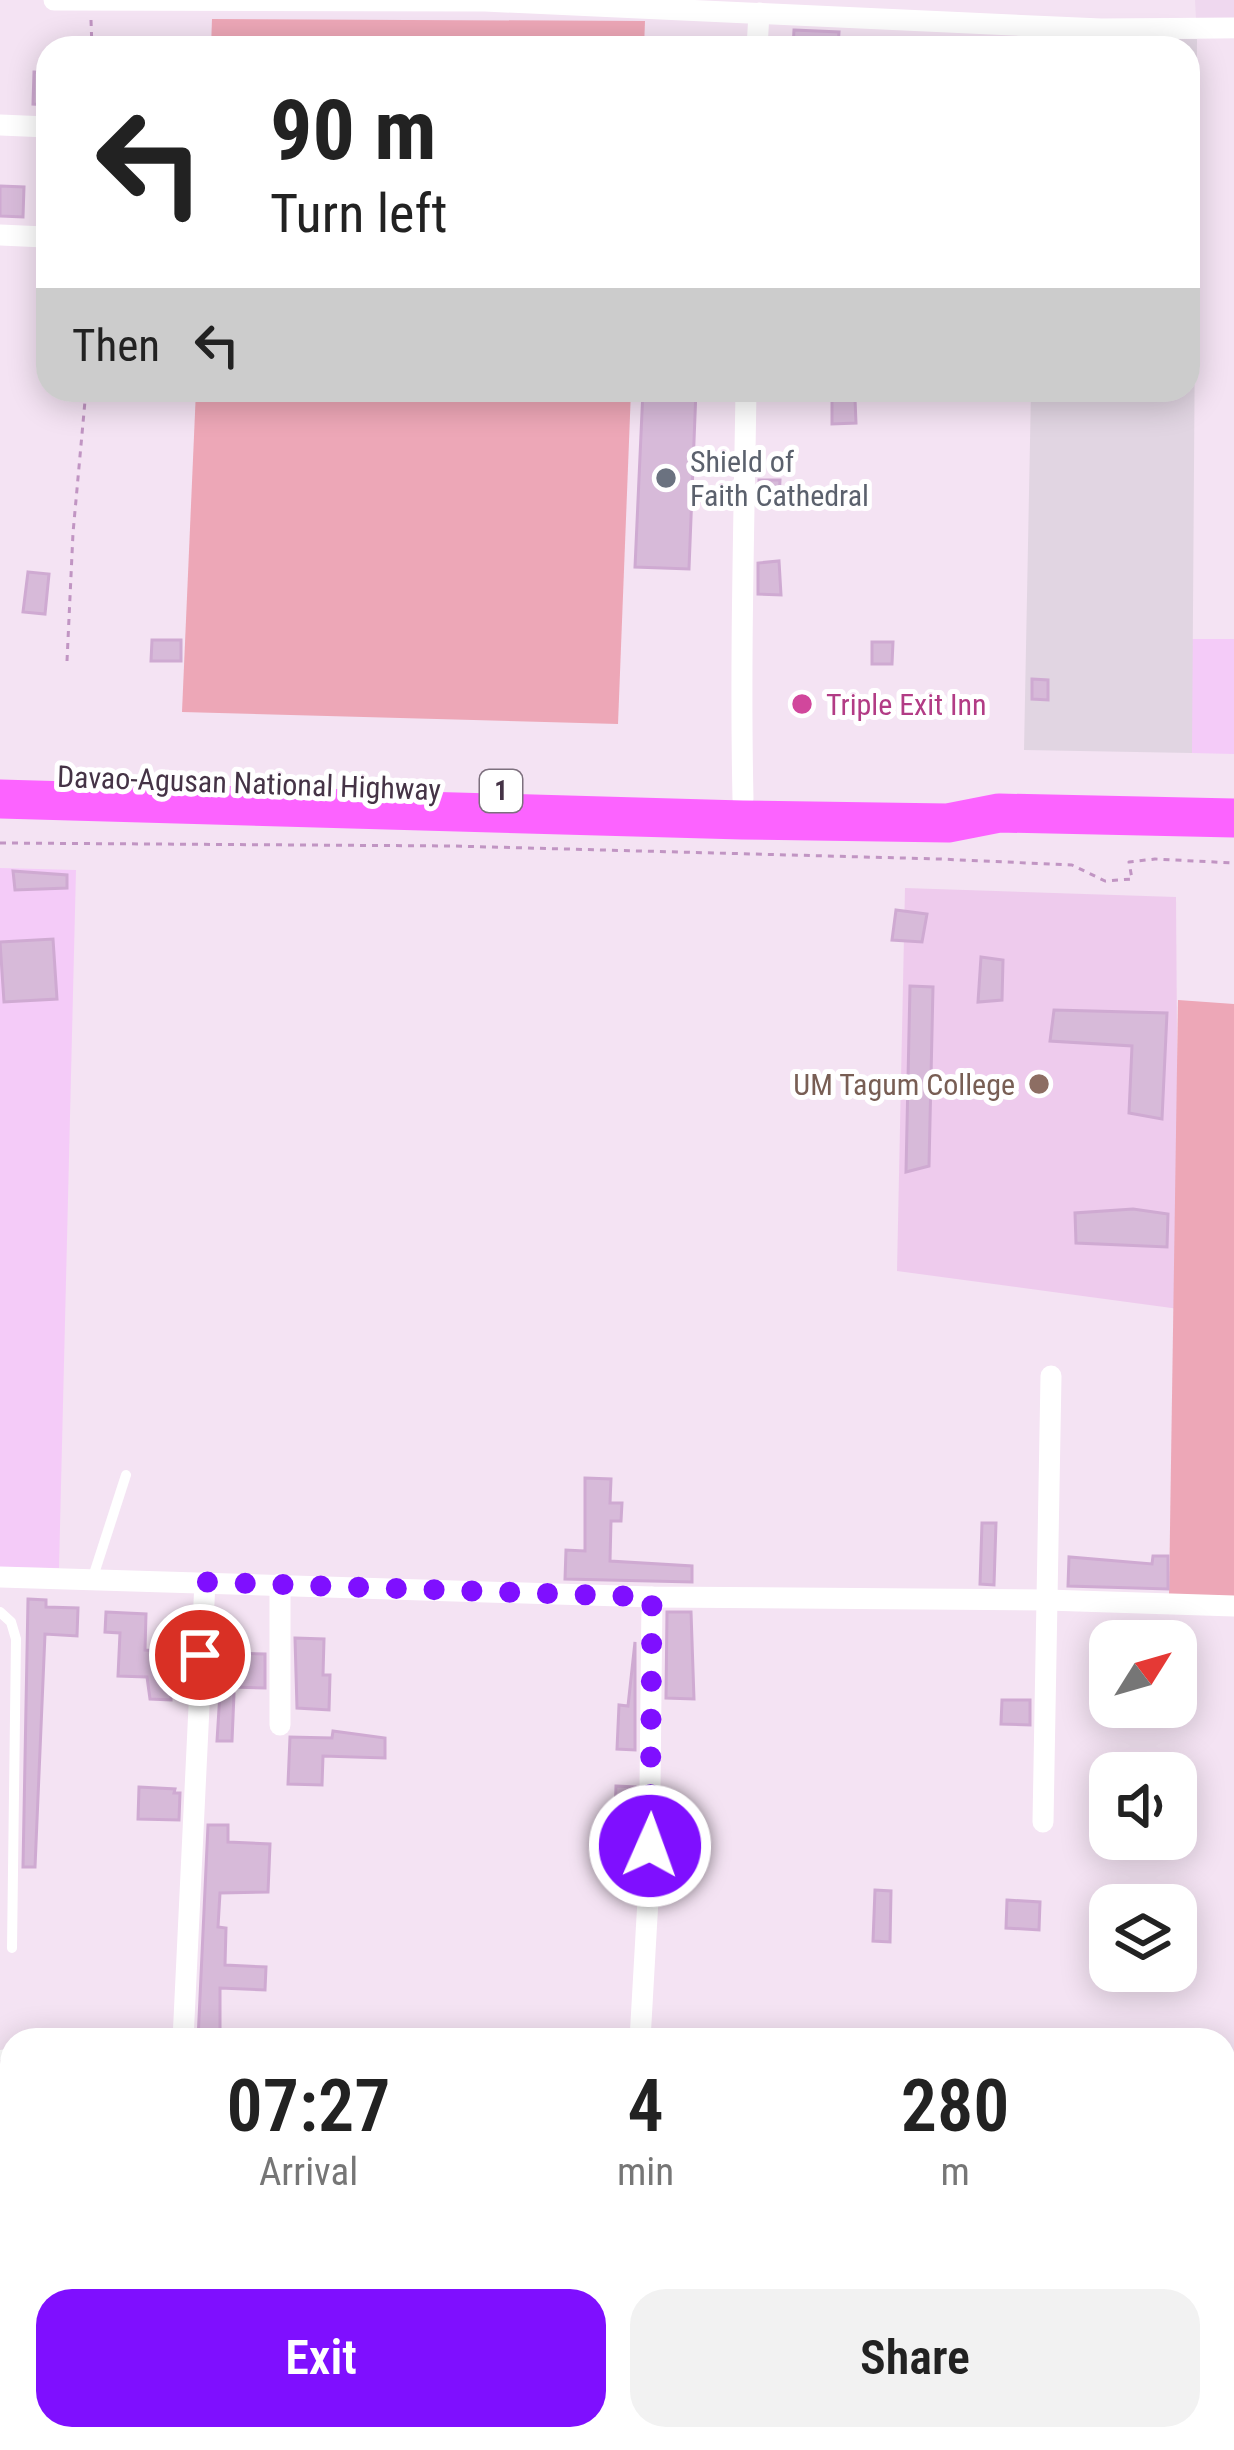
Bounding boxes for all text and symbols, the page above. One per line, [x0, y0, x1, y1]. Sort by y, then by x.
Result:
text: 90 m [270, 81, 437, 180]
icon: left [72, 84, 228, 240]
text: Turn left [270, 182, 447, 245]
icon: left [184, 312, 250, 378]
text: Then [72, 319, 160, 372]
place label: Shield of Faith Cathedral [690, 444, 869, 513]
marker: Shield of Faith Cathedral [653, 465, 679, 491]
place label: Triple Exit Inn [826, 687, 986, 722]
marker: Triple Exit Inn [789, 691, 815, 717]
street label: Davao-Agusan National Highway [56, 759, 442, 807]
road number: 1 [480, 770, 522, 812]
place label: UM Tagum College [793, 1067, 1015, 1102]
marker: UM Tagum College [1026, 1071, 1052, 1097]
pin [149, 1604, 251, 1706]
north arrow [1089, 1620, 1197, 1728]
map controls [1089, 1620, 1197, 1992]
icon: arrive [167, 1622, 233, 1688]
button: sound [1089, 1752, 1197, 1860]
position arrow [587, 1783, 713, 1909]
button: layers [1089, 1884, 1197, 1992]
text: 07:27 [227, 2064, 390, 2149]
text: 4 [628, 2064, 664, 2149]
text: 280 [901, 2064, 1009, 2149]
text: Arrival [259, 2149, 358, 2195]
text: min [617, 2149, 674, 2195]
text: m [940, 2149, 970, 2195]
button: Exit [36, 2289, 606, 2427]
button: Share [630, 2289, 1200, 2427]

